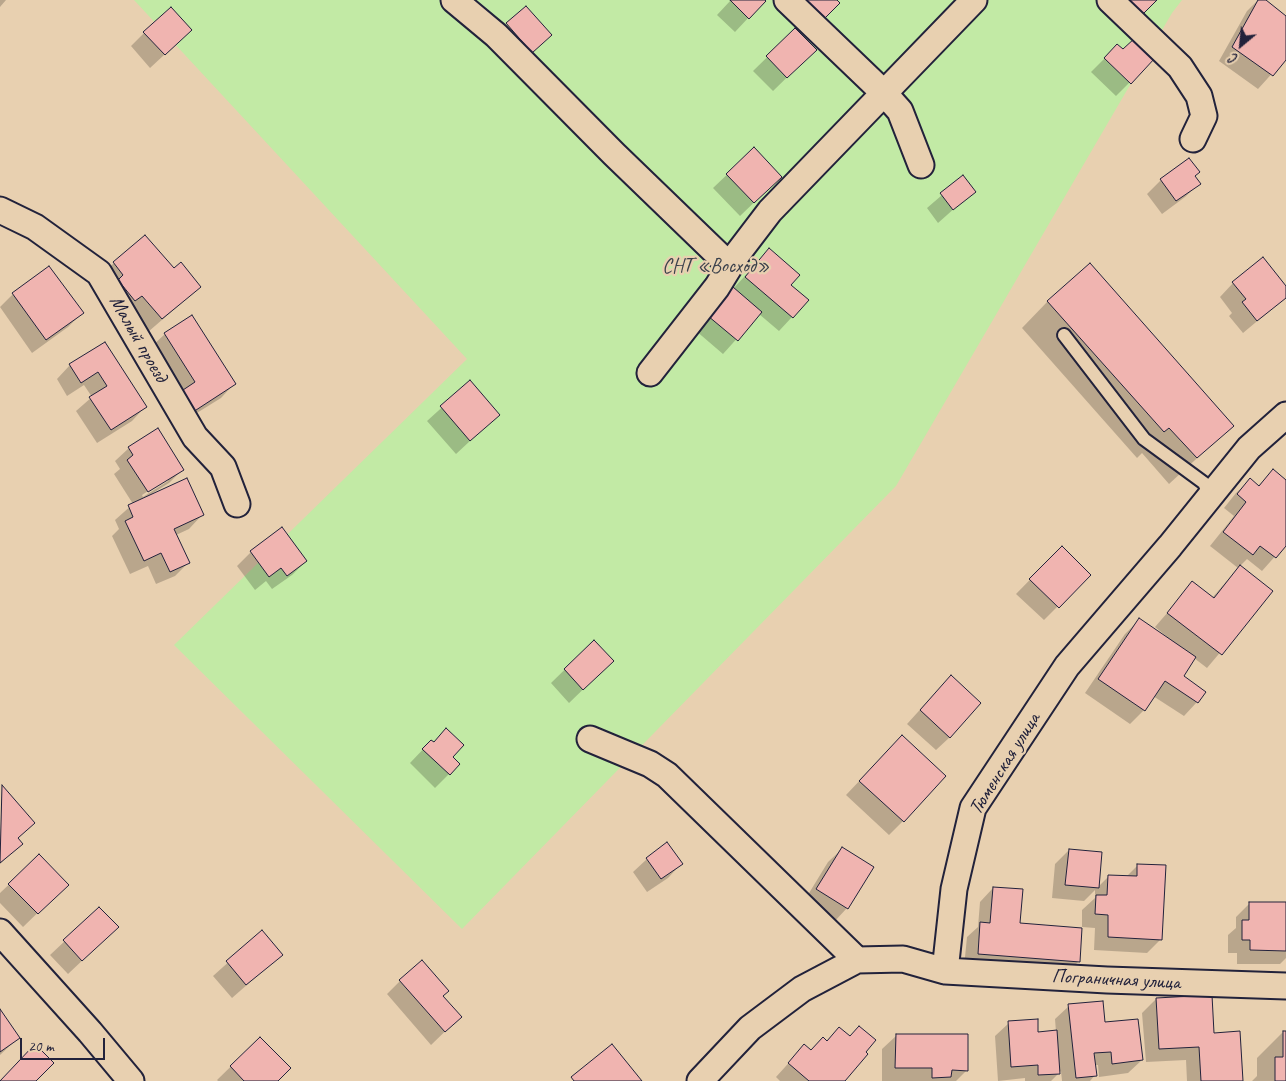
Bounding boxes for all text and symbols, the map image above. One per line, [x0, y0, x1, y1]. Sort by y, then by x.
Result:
north arrow [1216, 20, 1266, 70]
text: С [1227, 50, 1241, 68]
park label: СНТ «Восход» [662, 255, 770, 279]
street label: Малый проезд [104, 291, 172, 387]
street label: Тюменская улица [964, 709, 1046, 819]
street label: Пограничная улица [1051, 965, 1181, 995]
scale bar [22, 1028, 108, 1060]
text: 20 m [28, 1037, 54, 1056]

